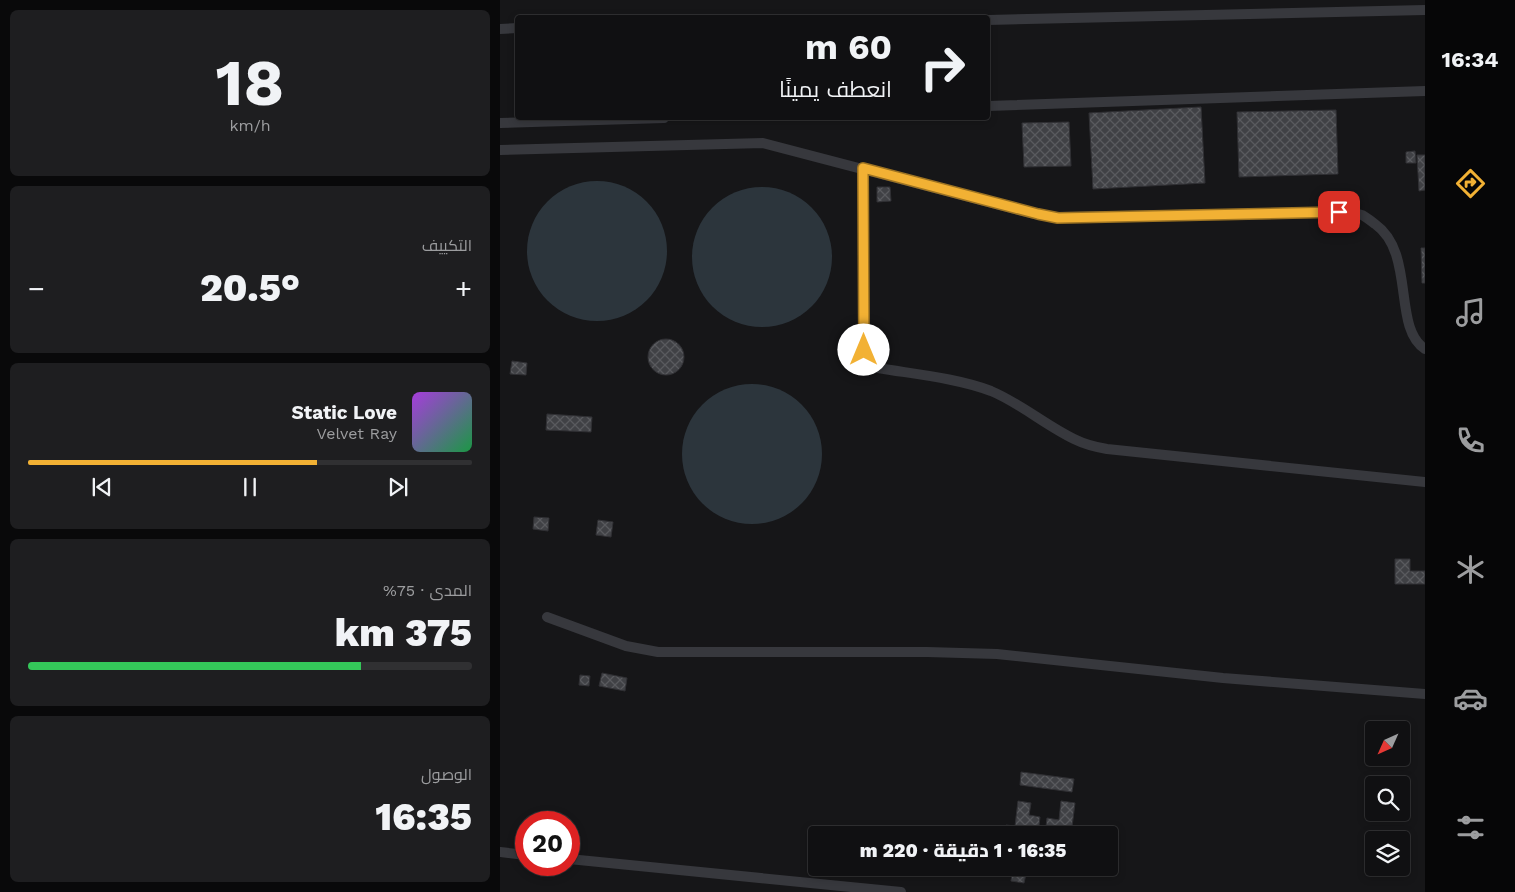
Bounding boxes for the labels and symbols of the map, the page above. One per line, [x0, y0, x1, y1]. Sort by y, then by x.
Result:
pin [1318, 191, 1360, 233]
position arrow [837, 323, 889, 375]
north arrow [1365, 721, 1410, 766]
speed limit sign: 20 [515, 811, 580, 876]

